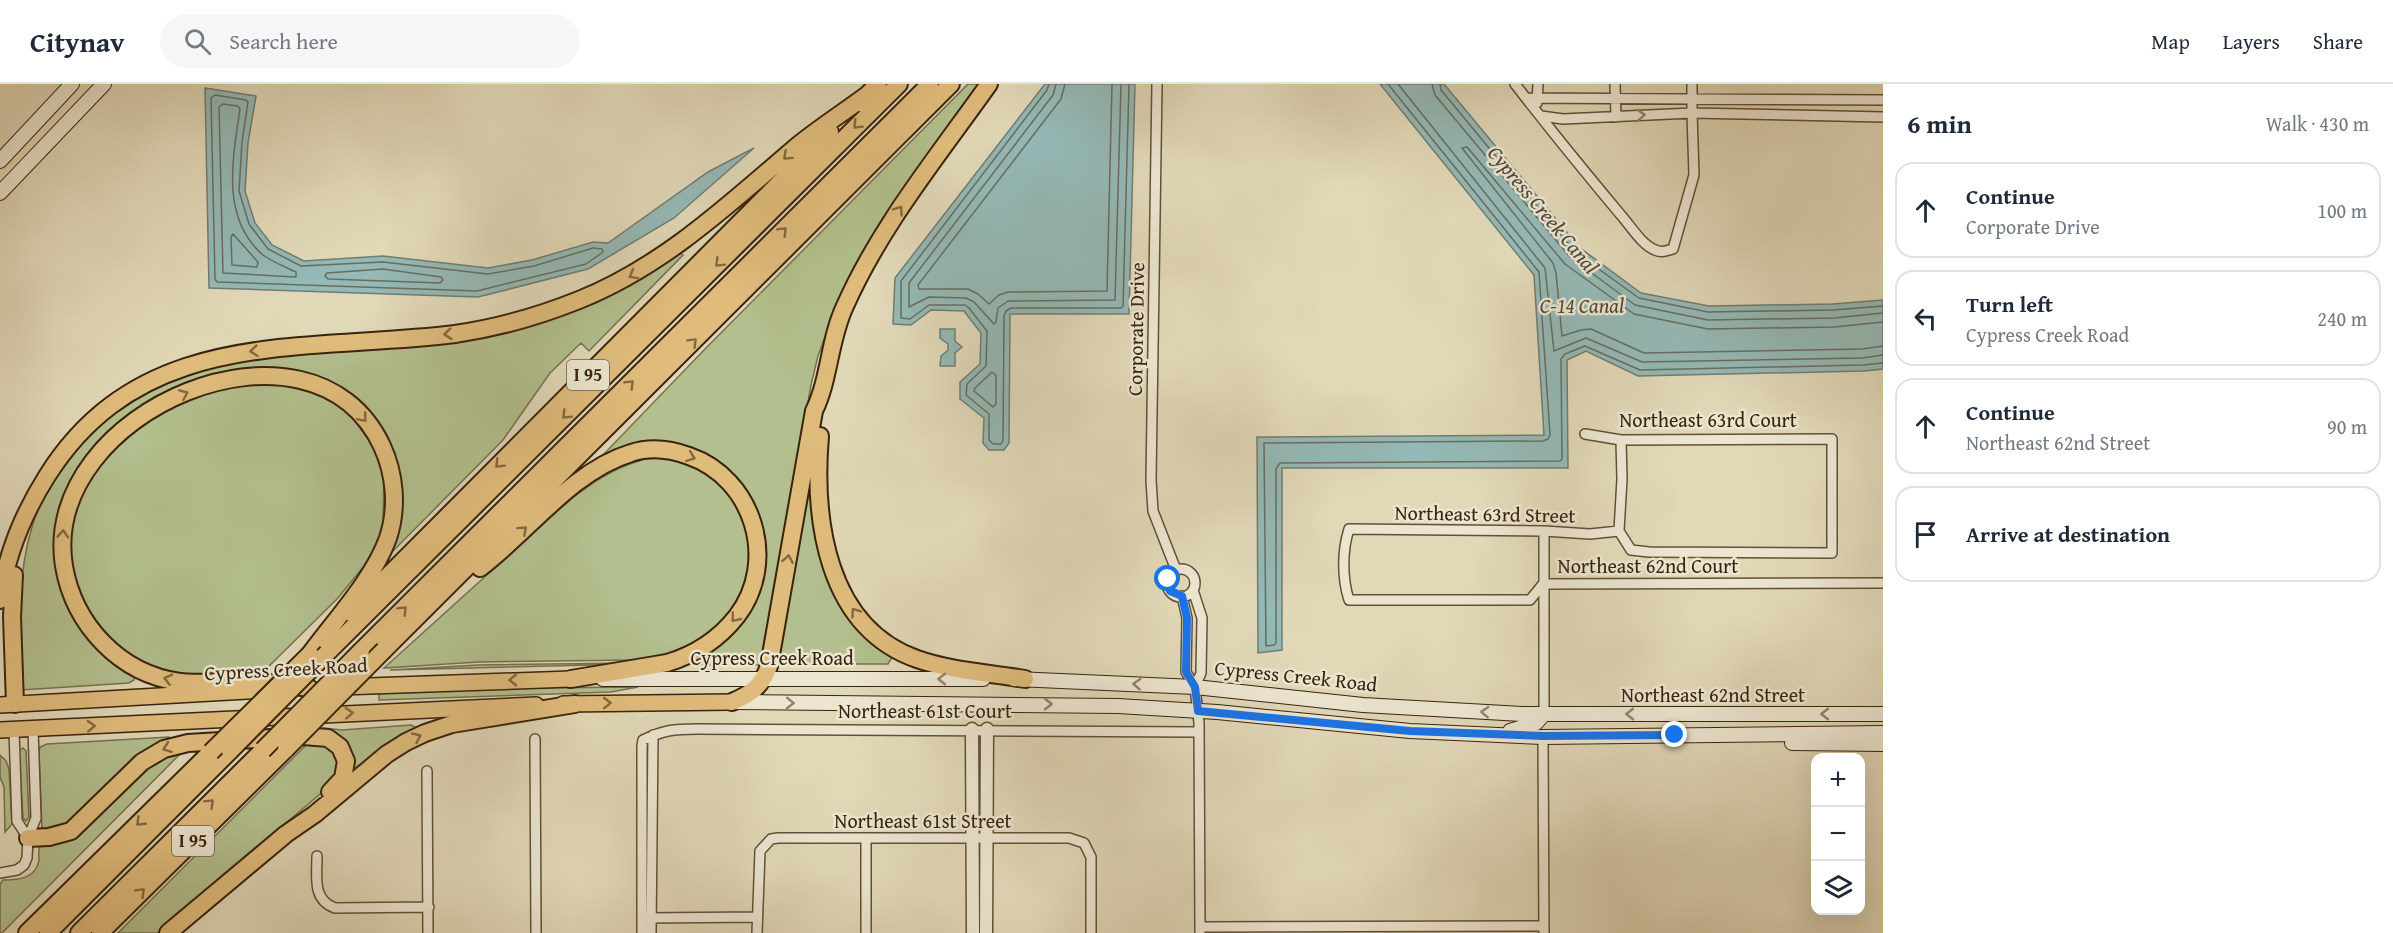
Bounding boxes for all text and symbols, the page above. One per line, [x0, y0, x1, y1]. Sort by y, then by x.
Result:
search box [160, 14, 580, 68]
text: Citynav [30, 21, 124, 62]
icon: search [181, 25, 214, 58]
text: Search here [229, 25, 338, 57]
text: Map [2151, 26, 2190, 57]
text: Layers [2223, 26, 2280, 57]
text: Share [2313, 26, 2363, 57]
text: 6 min [1907, 104, 1972, 143]
one-way arrow [1637, 109, 1646, 122]
text: Walk · 430 m [2266, 109, 2369, 138]
one-way arrow [854, 118, 865, 129]
water label: Cypress Creek Canal [1480, 139, 1606, 281]
one-way arrow [783, 149, 793, 160]
text: Continue [1966, 180, 2055, 212]
icon: ahead [1909, 194, 1942, 227]
text: 100 m [2317, 196, 2367, 225]
one-way arrow [892, 206, 903, 217]
text: Corporate Drive [1966, 212, 2100, 241]
one-way arrow [776, 228, 787, 239]
one-way arrow [716, 256, 726, 267]
street label: Corporate Drive [1120, 262, 1151, 396]
one-way arrow [628, 268, 639, 279]
text: Turn left [1966, 288, 2053, 320]
water label: C-14 Canal [1540, 290, 1624, 321]
icon: left [1909, 302, 1942, 335]
text: 240 m [2317, 304, 2367, 333]
text: Cypress Creek Road [1966, 320, 2129, 349]
one-way arrow [444, 327, 453, 340]
one-way arrow [685, 338, 696, 349]
one-way arrow [249, 344, 259, 357]
road number: I 95 [567, 360, 609, 390]
one-way arrow [623, 380, 634, 391]
one-way arrow [177, 389, 188, 401]
text: Continue [1966, 396, 2055, 428]
street label: Northeast 63rd Court [1619, 405, 1797, 434]
one-way arrow [563, 408, 574, 419]
icon: ahead [1909, 410, 1942, 443]
one-way arrow [356, 411, 367, 422]
text: 90 m [2327, 412, 2367, 441]
text: Northeast 62nd Street [1966, 428, 2150, 457]
one-way arrow [685, 450, 696, 462]
one-way arrow [496, 456, 507, 467]
street label: Northeast 63rd Street [1394, 497, 1576, 530]
icon: arrive [1909, 518, 1942, 551]
text: Arrive at destination [1966, 518, 2170, 550]
one-way arrow [517, 526, 527, 537]
one-way arrow [57, 530, 70, 539]
street label: Northeast 62nd Court [1558, 551, 1738, 580]
one-way arrow [782, 554, 794, 564]
route start [1154, 565, 1180, 591]
one-way arrow [395, 607, 406, 618]
one-way arrow [851, 607, 862, 618]
one-way arrow [731, 611, 742, 622]
street label: Cypress Creek Road [690, 643, 854, 672]
street label: Cypress Creek Road [204, 650, 369, 687]
street label: Cypress Creek Road [1213, 653, 1379, 698]
one-way arrow [937, 673, 946, 685]
one-way arrow [163, 674, 173, 687]
one-way arrow [508, 674, 517, 686]
one-way arrow [1132, 678, 1141, 691]
street label: Northeast 62nd Street [1621, 680, 1805, 709]
street label: Northeast 61st Court [838, 696, 1012, 725]
one-way arrow [602, 697, 611, 709]
one-way arrow [786, 697, 795, 709]
one-way arrow [1044, 698, 1053, 711]
one-way arrow [1481, 705, 1490, 718]
one-way arrow [344, 706, 353, 719]
one-way arrow [1625, 708, 1634, 720]
one-way arrow [1820, 708, 1829, 720]
one-way arrow [87, 719, 96, 732]
route end [1661, 721, 1687, 747]
one-way arrow [411, 732, 422, 744]
one-way arrow [163, 741, 173, 754]
map controls [1811, 753, 1865, 915]
button: + [1811, 753, 1865, 807]
one-way arrow [202, 799, 213, 810]
street label: Northeast 61st Street [834, 806, 1012, 835]
button: − [1811, 807, 1865, 861]
one-way arrow [136, 815, 147, 826]
road number: I 95 [172, 826, 214, 856]
button: layers [1811, 861, 1865, 915]
one-way arrow [134, 888, 145, 899]

